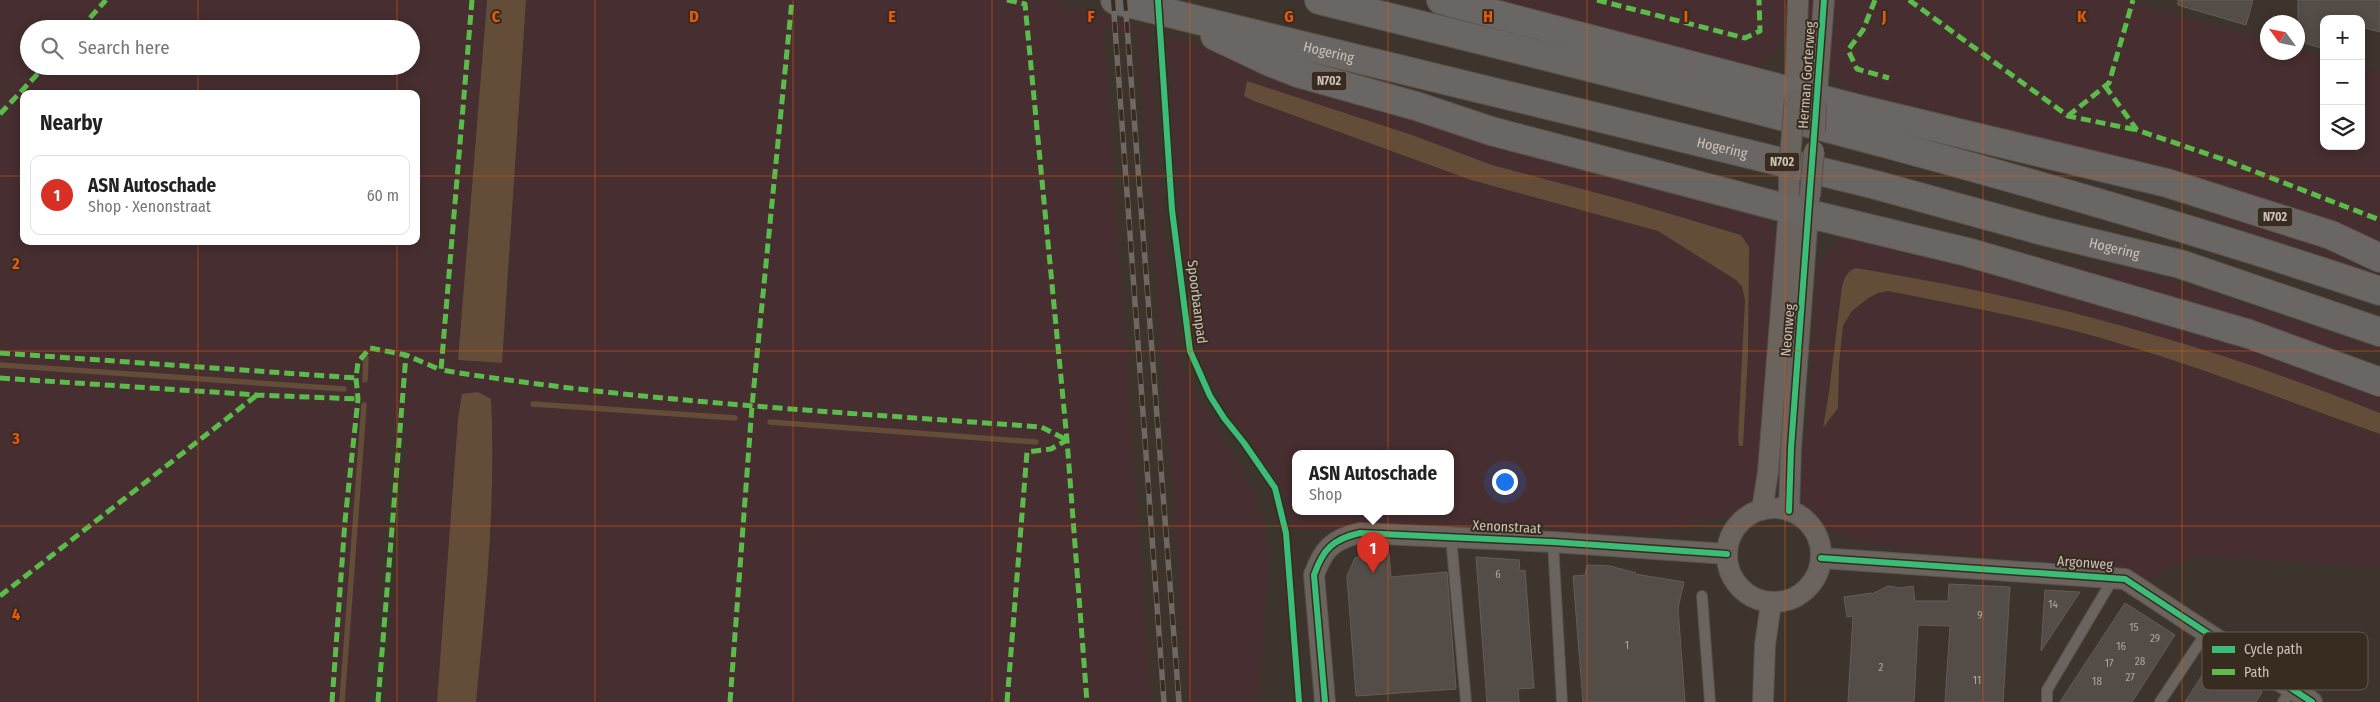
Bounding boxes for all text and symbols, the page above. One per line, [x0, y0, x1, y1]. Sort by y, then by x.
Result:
text: C [492, 7, 501, 26]
text: D [689, 7, 699, 26]
text: E [888, 7, 896, 26]
text: F [1087, 7, 1095, 26]
text: G [1284, 7, 1294, 26]
text: H [1483, 7, 1493, 26]
text: I [1684, 7, 1688, 26]
text: J [1881, 7, 1886, 26]
text: K [2077, 7, 2087, 26]
north arrow [2260, 15, 2305, 60]
map controls [2320, 15, 2365, 150]
button: + [2320, 15, 2365, 60]
search box [20, 20, 420, 75]
street label: Herman Gorterweg [1795, 20, 1819, 129]
icon: search [38, 34, 66, 62]
text: Search here [78, 36, 170, 59]
street label: Hogering [1302, 38, 1356, 66]
button: − [2320, 60, 2365, 105]
road number: N702 [1312, 72, 1346, 90]
button: layers [2320, 105, 2365, 150]
text: Nearby [40, 110, 102, 136]
street label: Hogering [1695, 133, 1750, 162]
road number: N702 [1764, 152, 1800, 172]
text: ASN Autoschade [88, 174, 216, 197]
text: 1 [54, 186, 60, 205]
text: 60 m [367, 186, 399, 205]
text: Shop · Xenonstraat [88, 197, 211, 216]
road number: N702 [2258, 208, 2292, 226]
street label: Hogering [2088, 234, 2142, 263]
text: 2 [11, 254, 20, 273]
street label: Spoorbaanpad [1183, 259, 1211, 345]
street label: Neonweg [1777, 303, 1799, 357]
text: 3 [11, 429, 20, 448]
popup [1292, 450, 1454, 515]
text: ASN Autoschade [1309, 462, 1437, 485]
your location [1492, 469, 1518, 495]
text: Shop [1309, 485, 1342, 504]
street label: Xenonstraat [1472, 517, 1542, 537]
pin: 1 [1357, 532, 1389, 573]
street label: Argonweg [2057, 553, 2114, 573]
house number: 6 [1495, 568, 1501, 581]
house number: 14 [2048, 598, 2058, 611]
text: 4 [12, 605, 20, 624]
house number: 9 [1977, 609, 1983, 622]
house number: 15 [2129, 621, 2139, 634]
house number: 29 [2150, 632, 2160, 645]
legend [2202, 632, 2368, 690]
house number: 1 [1625, 639, 1629, 652]
house number: 16 [2116, 640, 2126, 653]
text: Cycle path [2244, 641, 2303, 658]
house number: 28 [2135, 655, 2146, 668]
house number: 17 [2105, 657, 2114, 670]
house number: 2 [1879, 661, 1884, 674]
text: Path [2244, 664, 2269, 681]
house number: 27 [2125, 671, 2135, 684]
house number: 11 [1973, 674, 1981, 687]
house number: 18 [2092, 675, 2102, 688]

